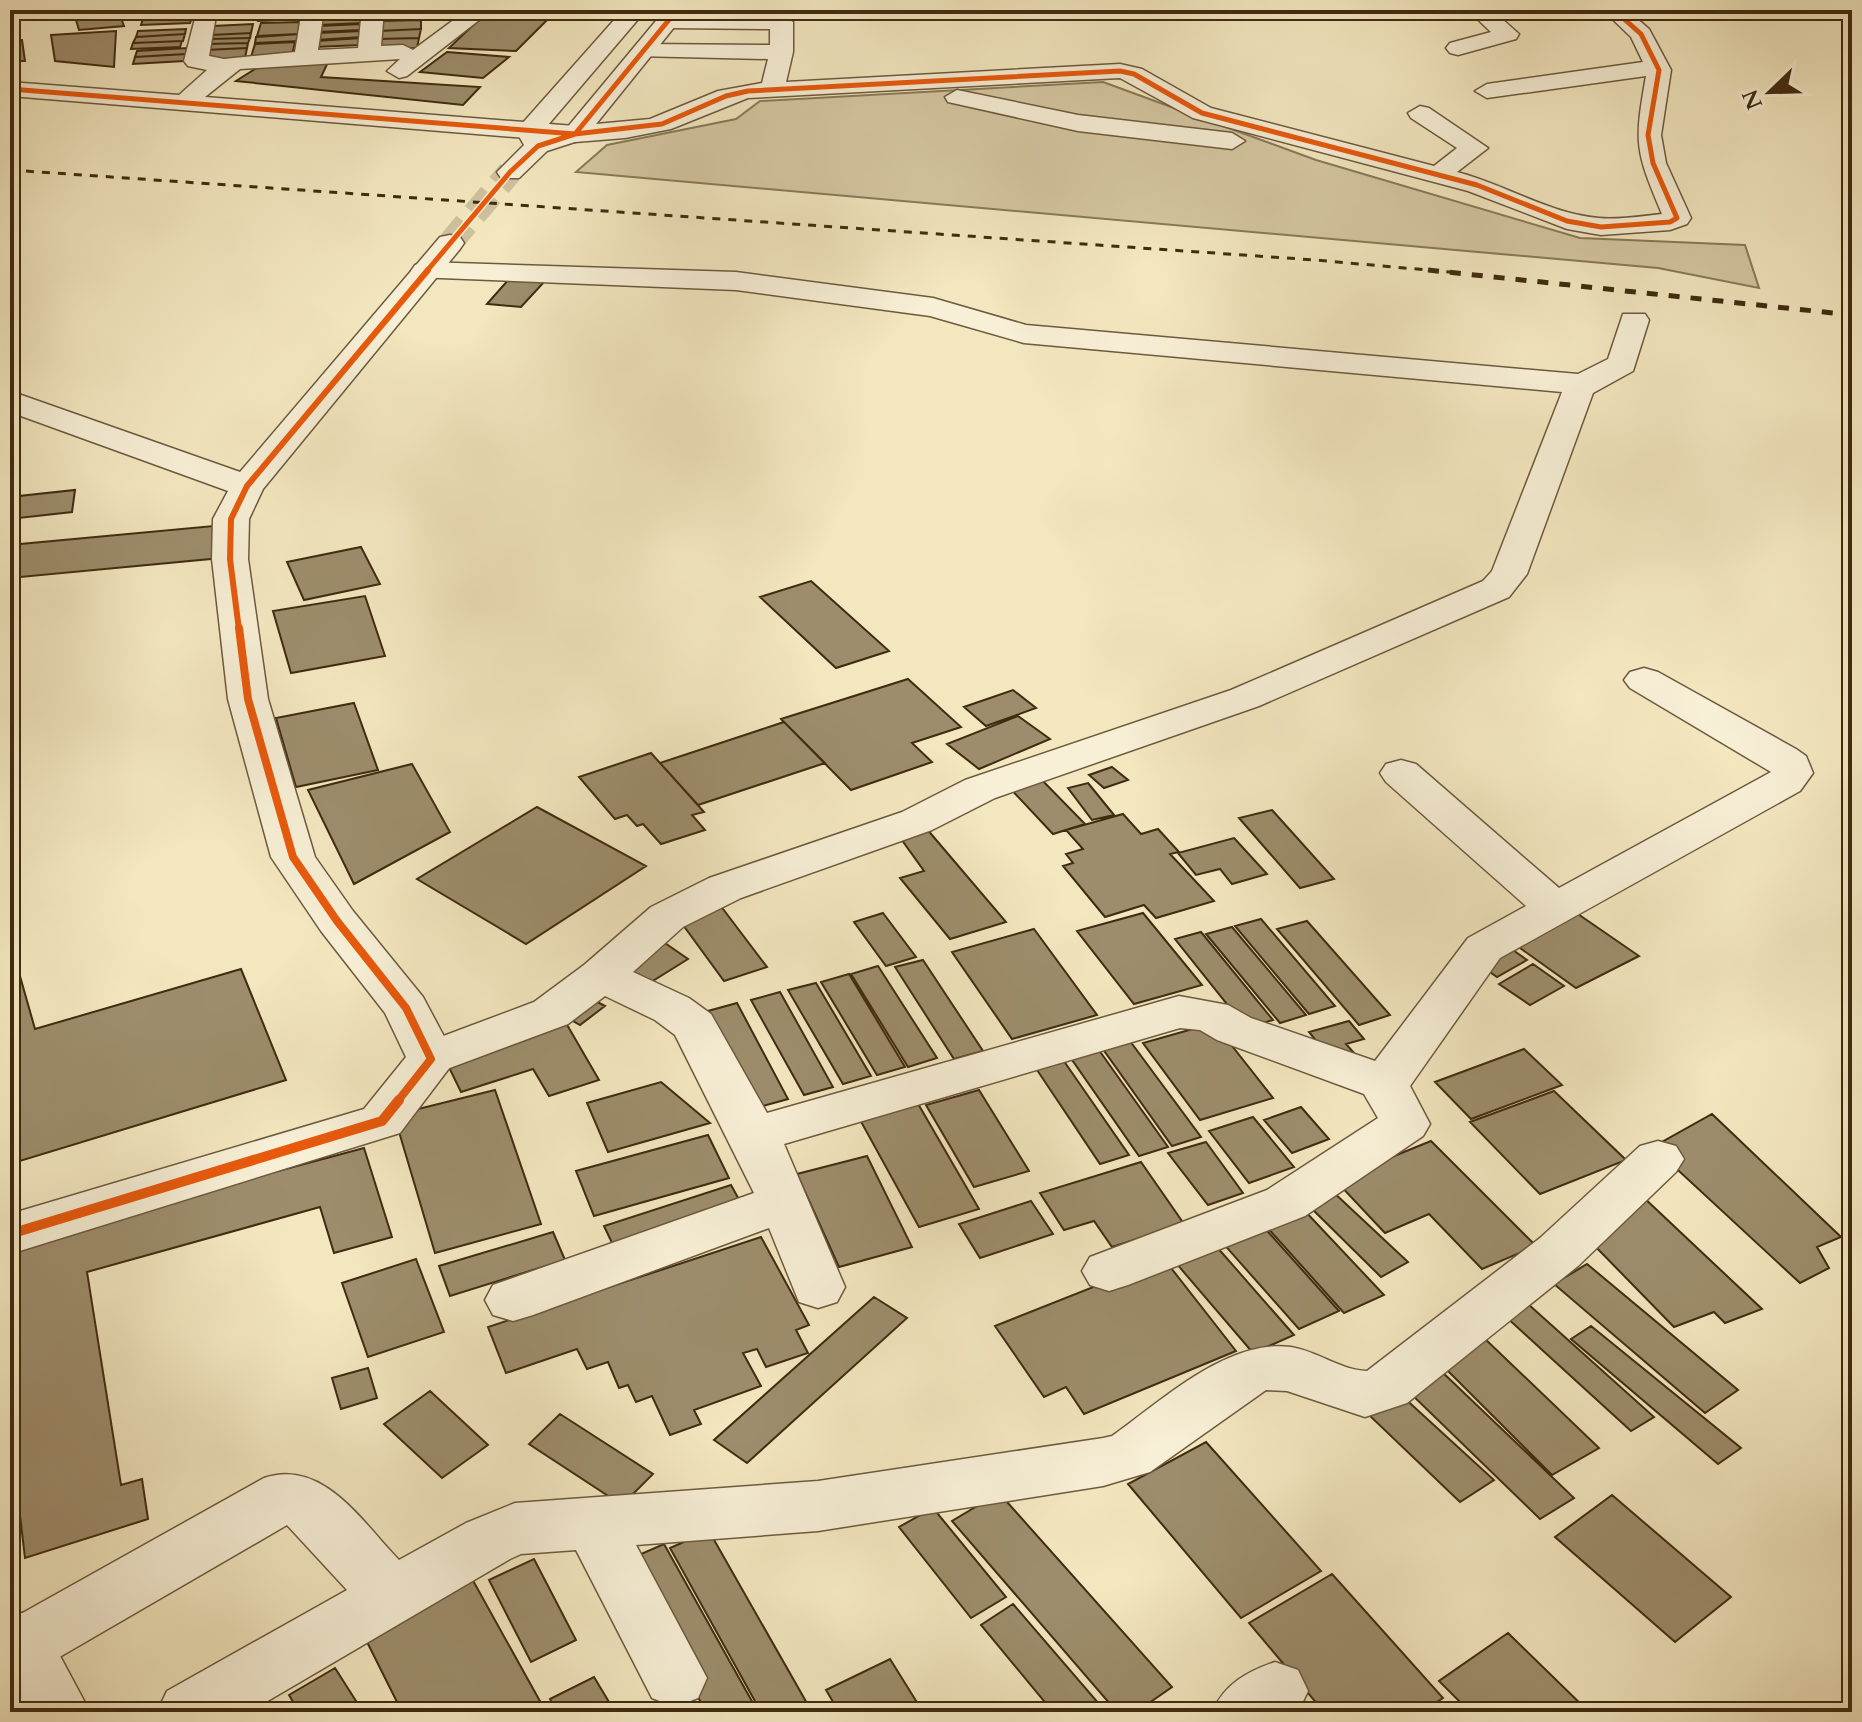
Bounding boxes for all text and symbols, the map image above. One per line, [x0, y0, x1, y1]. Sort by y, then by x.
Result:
north arrow [1730, 52, 1810, 132]
text: N [1735, 85, 1770, 114]

